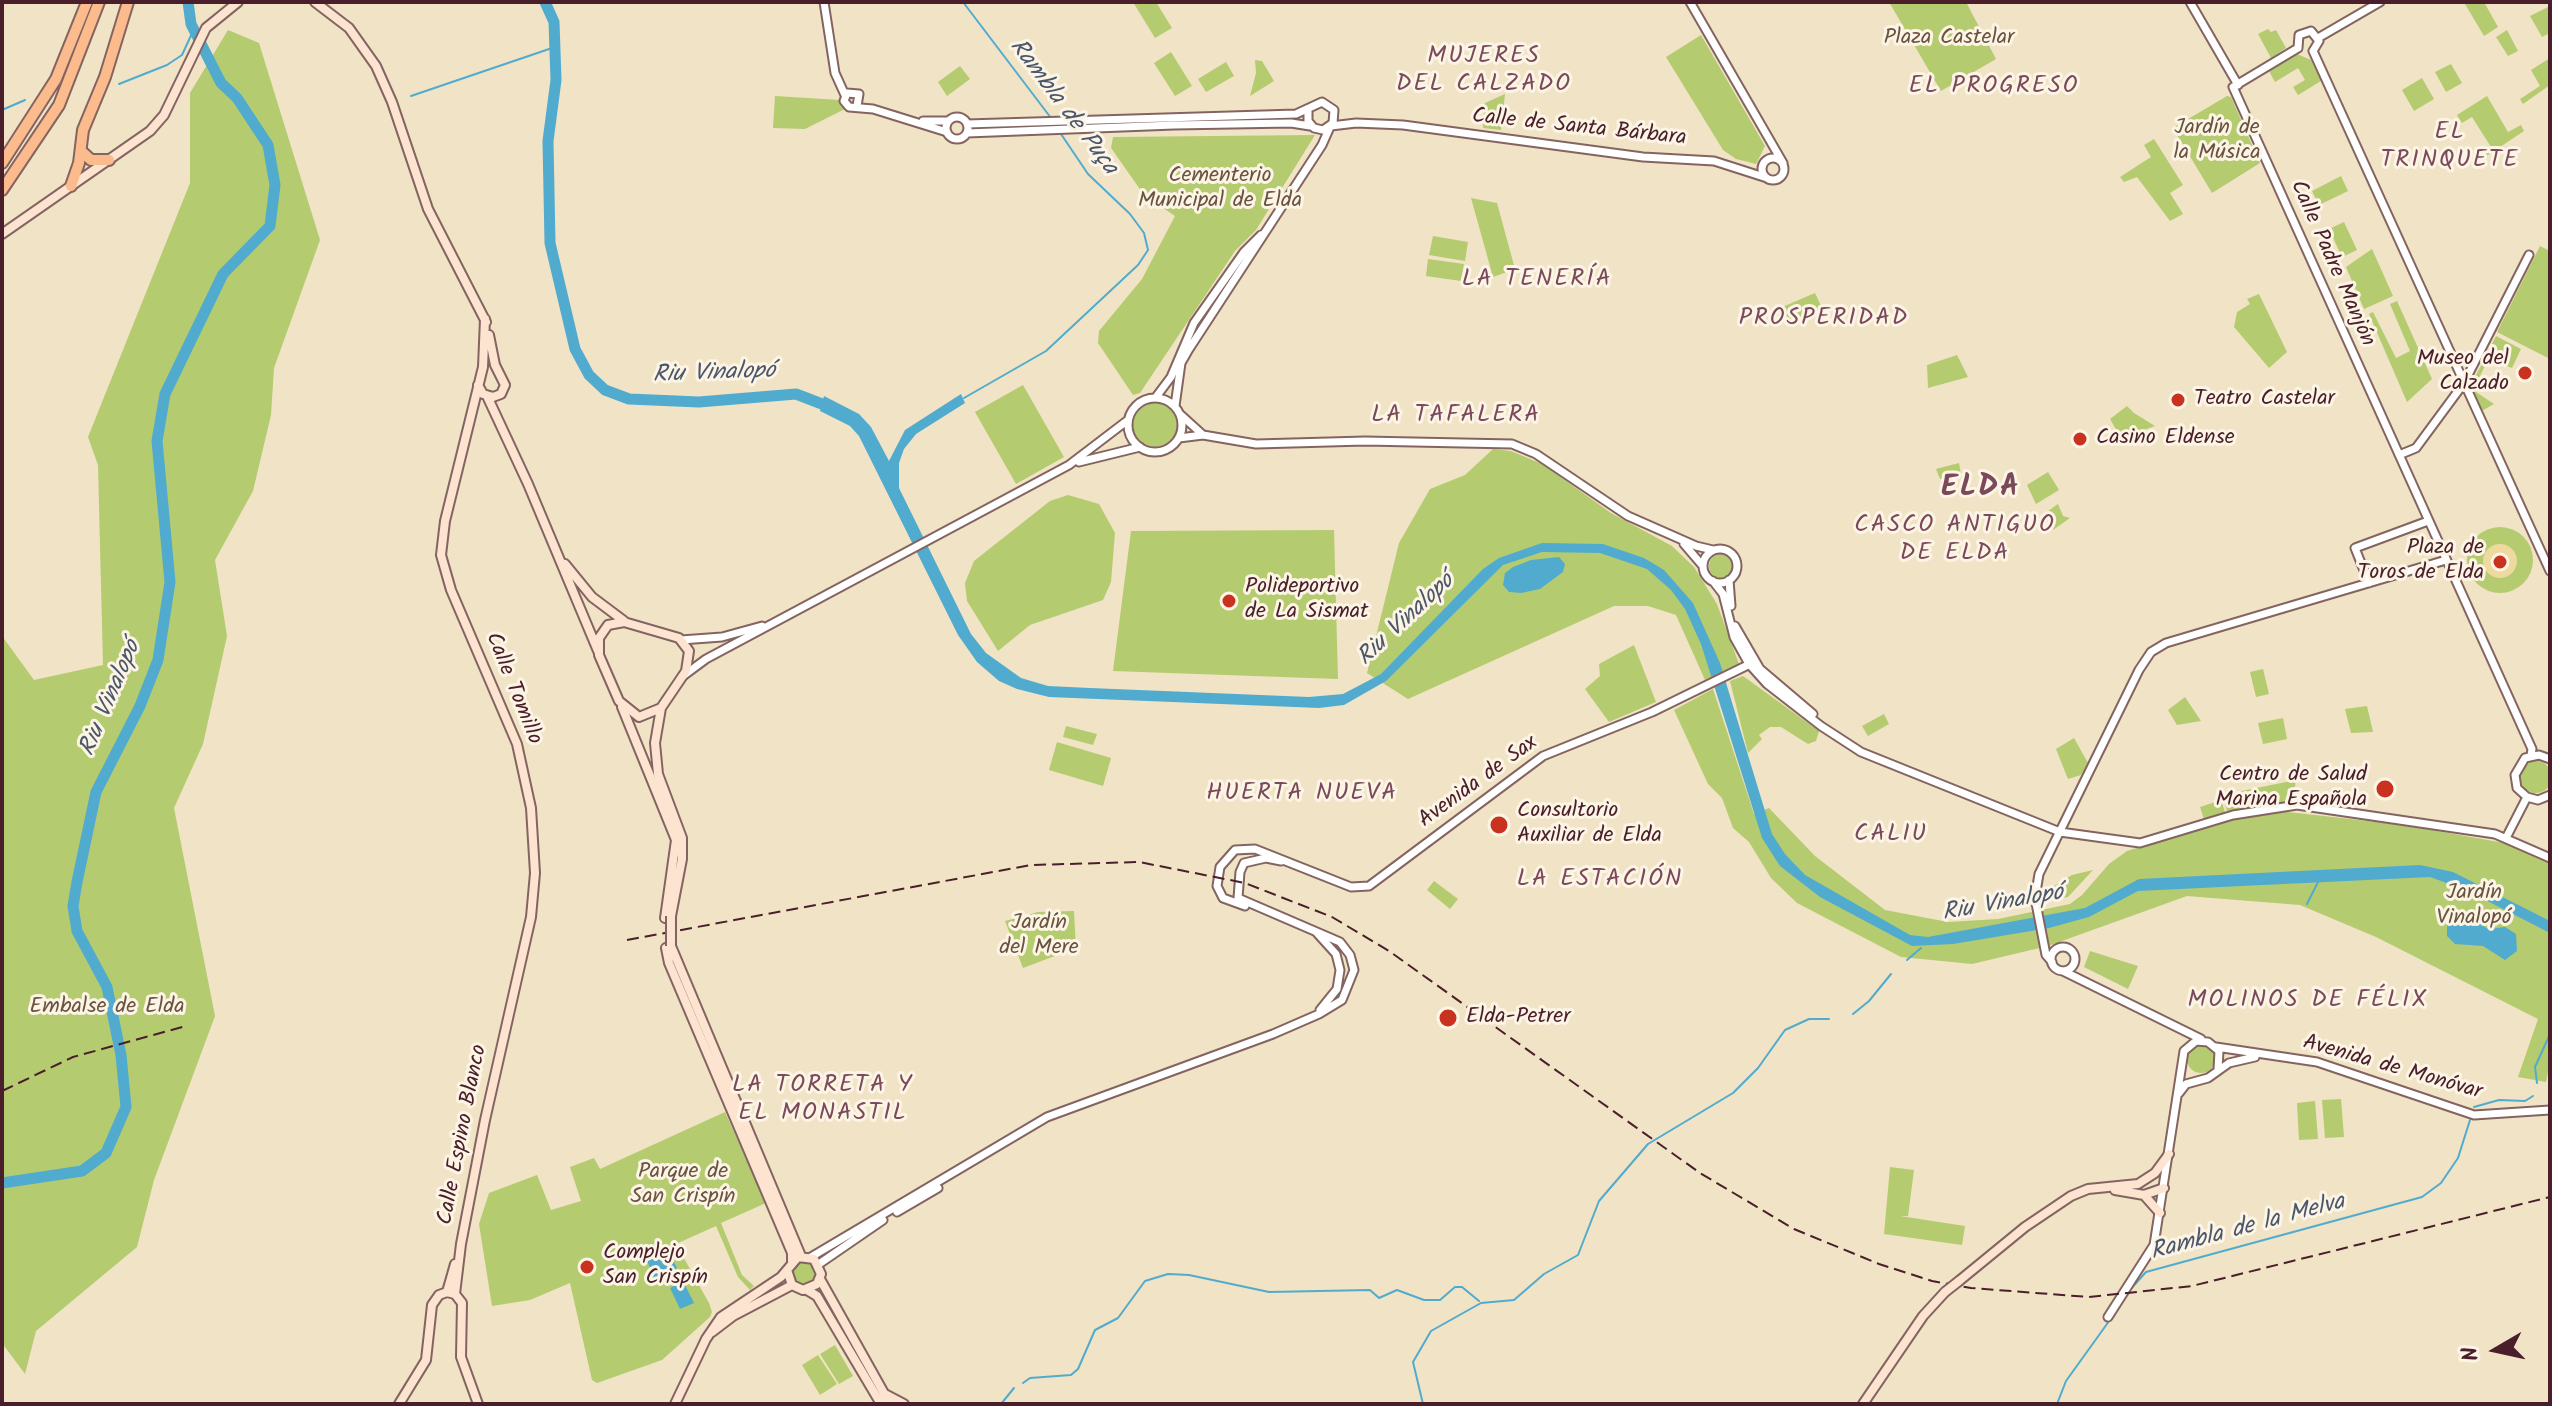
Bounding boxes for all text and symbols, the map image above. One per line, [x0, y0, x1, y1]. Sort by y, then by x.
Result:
park label: Plaza Castelar [1884, 26, 2014, 52]
water label: Rambla de Puça [1002, 34, 1122, 182]
district label: MUJERES DEL CALZADO [1396, 44, 1572, 100]
district label: EL PROGRESO [1909, 74, 2079, 102]
street label: Calle de Santa Bárbara [1471, 105, 1687, 153]
park label: Jardín de la Música [2173, 116, 2261, 168]
district label: EL TRINQUETE [2380, 120, 2520, 176]
park label: Cementerio Municipal de Elda [1138, 164, 1302, 216]
street label: Calle Padre Manjón [2283, 177, 2379, 351]
district label: LA TENERÍA [1462, 267, 1612, 295]
district label: PROSPERIDAD [1739, 306, 1909, 334]
place label: Museo del Calzado [2417, 347, 2509, 398]
water label: Riu Vinalopó [652, 358, 776, 392]
marker: Museo del Calzado [2516, 364, 2534, 382]
place label: Teatro Castelar [2194, 387, 2335, 413]
marker: Teatro Castelar [2169, 391, 2187, 409]
district label: LA TAFALERA [1371, 403, 1541, 431]
place label: Casino Eldense [2096, 426, 2235, 452]
marker: Casino Eldense [2071, 430, 2089, 448]
district label: ELDA [1941, 472, 2021, 508]
district label: CASCO ANTIGUO DE ELDA [1854, 513, 2056, 569]
place label: Plaza de Toros de Elda [2358, 536, 2484, 588]
marker: Plaza de Toros de Elda [2491, 553, 2509, 571]
water label: Riu Vinalopó [1352, 569, 1462, 673]
place label: Polideportivo de La Sismat [1245, 575, 1368, 626]
marker: Polideportivo de La Sismat [1220, 592, 1238, 610]
street label: Calle Tomillo [478, 629, 546, 749]
water label: Riu Vinalopó [75, 637, 149, 761]
street label: Avenida de Sax [1414, 731, 1544, 835]
place label: Centro de Salud Marina Española [2215, 763, 2367, 814]
marker: Centro de Salud Marina Española [2374, 778, 2396, 800]
district label: HUERTA NUEVA [1206, 781, 1398, 809]
place label: Consultorio Auxiliar de Elda [1517, 799, 1662, 850]
marker: Consultorio Auxiliar de Elda [1488, 814, 1510, 836]
district label: CALIU [1854, 822, 1928, 850]
district label: LA ESTACIÓN [1517, 867, 1683, 895]
water label: Riu Vinalopó [1940, 880, 2066, 930]
park label: Jardín Vinalopó [2437, 881, 2511, 932]
park label: Jardín del Mere [999, 911, 1079, 962]
district label: MOLINOS DE FÉLIX [2188, 988, 2428, 1016]
park label: Embalse de Elda [30, 995, 184, 1021]
place label: Elda-Petrer [1466, 1005, 1570, 1031]
marker: Elda-Petrer [1437, 1007, 1459, 1029]
street label: Avenida de Monóvar [2299, 1031, 2485, 1107]
street label: Calle Espino Blanco [434, 1043, 494, 1227]
district label: LA TORRETA Y EL MONASTIL [732, 1073, 914, 1129]
park label: Parque de San Crispín [630, 1160, 736, 1212]
water label: Rambla de la Melva [2148, 1189, 2348, 1269]
place label: Complejo San Crispín [603, 1241, 708, 1292]
marker: Complejo San Crispín [578, 1258, 596, 1276]
north arrow [2456, 1310, 2536, 1390]
text: N [2453, 1344, 2490, 1363]

